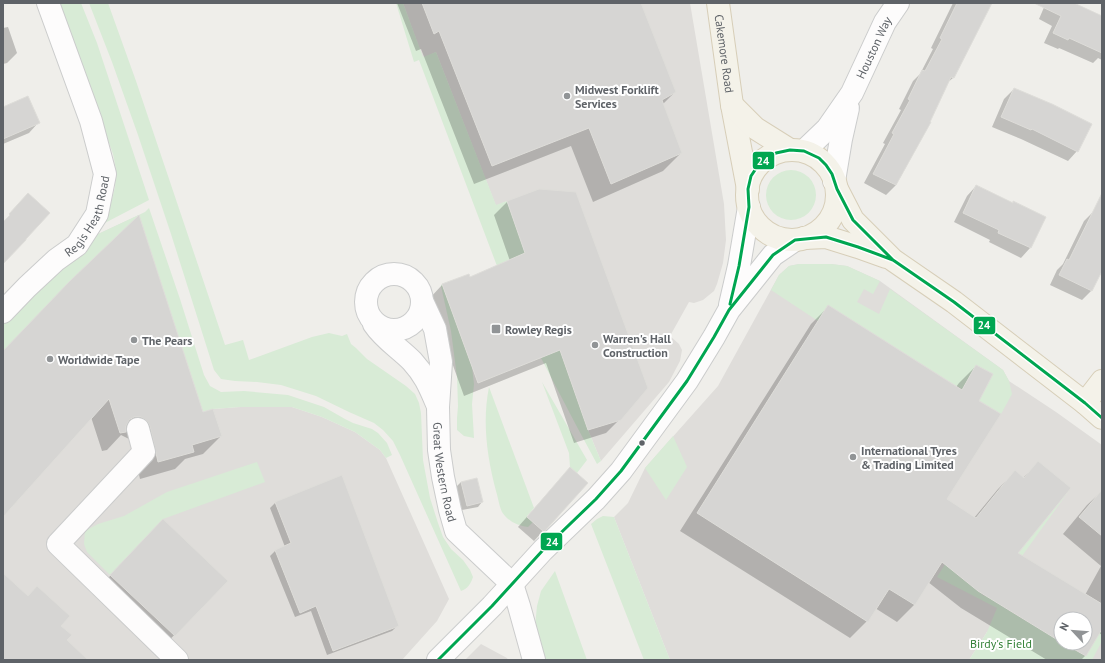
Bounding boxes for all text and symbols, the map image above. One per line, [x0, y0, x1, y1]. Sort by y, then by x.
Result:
street label: Cakemore Road [712, 13, 738, 94]
street label: Houston Way [852, 13, 895, 81]
place label: Midwest Forklift Services [575, 82, 659, 111]
marker: Midwest Forklift Services [562, 91, 572, 101]
line badge: 24 [752, 151, 775, 170]
text: 24 [757, 154, 770, 168]
street label: Regis Heath Road [61, 174, 112, 259]
line badge: 24 [973, 316, 996, 335]
text: 24 [978, 318, 991, 332]
place label: Rowley Regis [505, 322, 572, 337]
marker: Rowley Regis [490, 323, 502, 335]
place label: Warren's Hall Construction [603, 331, 671, 360]
place label: The Pears [142, 333, 192, 348]
marker: The Pears [129, 335, 139, 345]
marker: Warren's Hall Construction [590, 340, 600, 350]
place label: Worldwide Tape [58, 352, 140, 367]
marker: Worldwide Tape [45, 354, 55, 364]
street label: Great Western Road [431, 422, 460, 523]
unlabelled marker [637, 438, 647, 448]
place label: International Tyres & Trading Limited [861, 443, 957, 472]
marker: International Tyres & Trading Limited [848, 452, 858, 462]
line badge: 24 [540, 532, 563, 551]
text: 24 [546, 535, 559, 549]
north arrow [1053, 611, 1093, 651]
text: N [1056, 620, 1072, 633]
park label: Birdy's Field [970, 636, 1032, 651]

